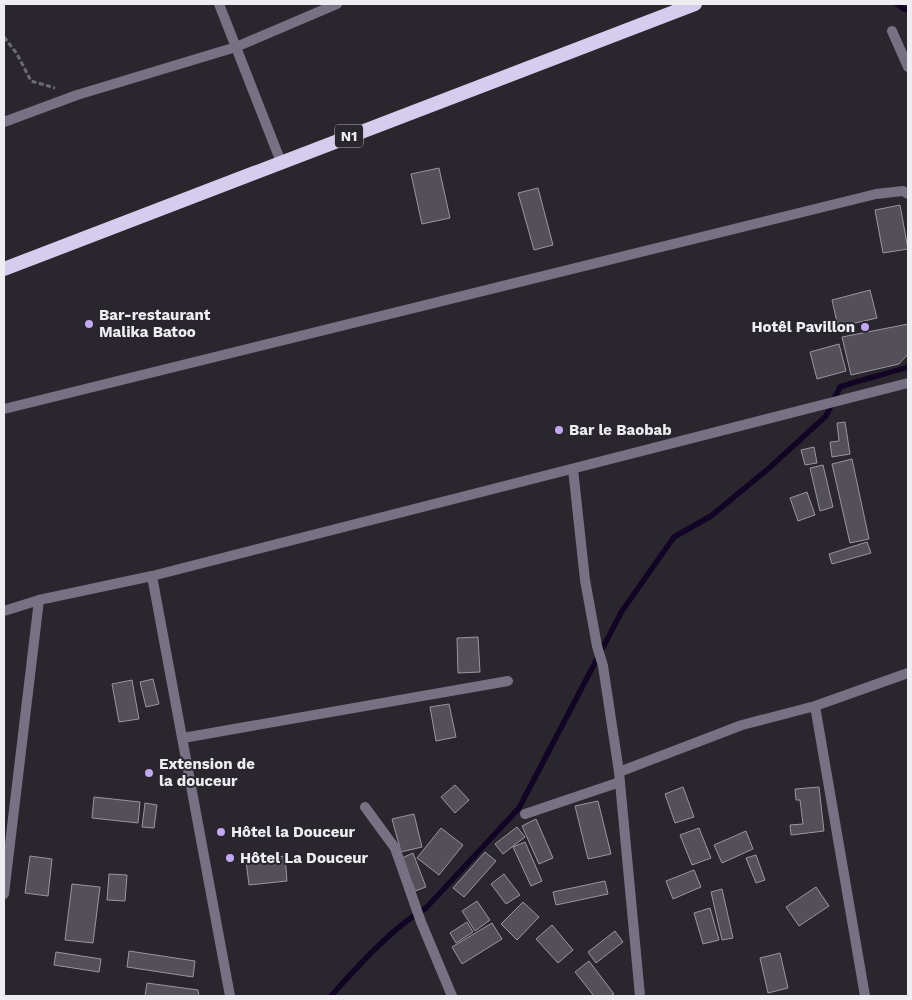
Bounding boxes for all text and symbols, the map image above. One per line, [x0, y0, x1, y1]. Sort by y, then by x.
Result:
road number: N1 [335, 124, 363, 148]
place label: Bar-restaurant Malika Batoo [99, 306, 211, 341]
marker: Bar-restaurant Malika Batoo [83, 318, 95, 330]
place label: Hotêl Pavillon [752, 318, 855, 336]
marker: Hotêl Pavillon [859, 321, 871, 333]
place label: Bar le Baobab [569, 421, 672, 439]
marker: Bar le Baobab [553, 424, 565, 436]
place label: Extension de la douceur [159, 755, 255, 790]
marker: Extension de la douceur [143, 767, 155, 779]
place label: Hôtel la Douceur [231, 823, 356, 841]
marker: Hôtel la Douceur [215, 826, 227, 838]
place label: Hôtel La Douceur [240, 849, 369, 867]
marker: Hôtel La Douceur [224, 852, 236, 864]

